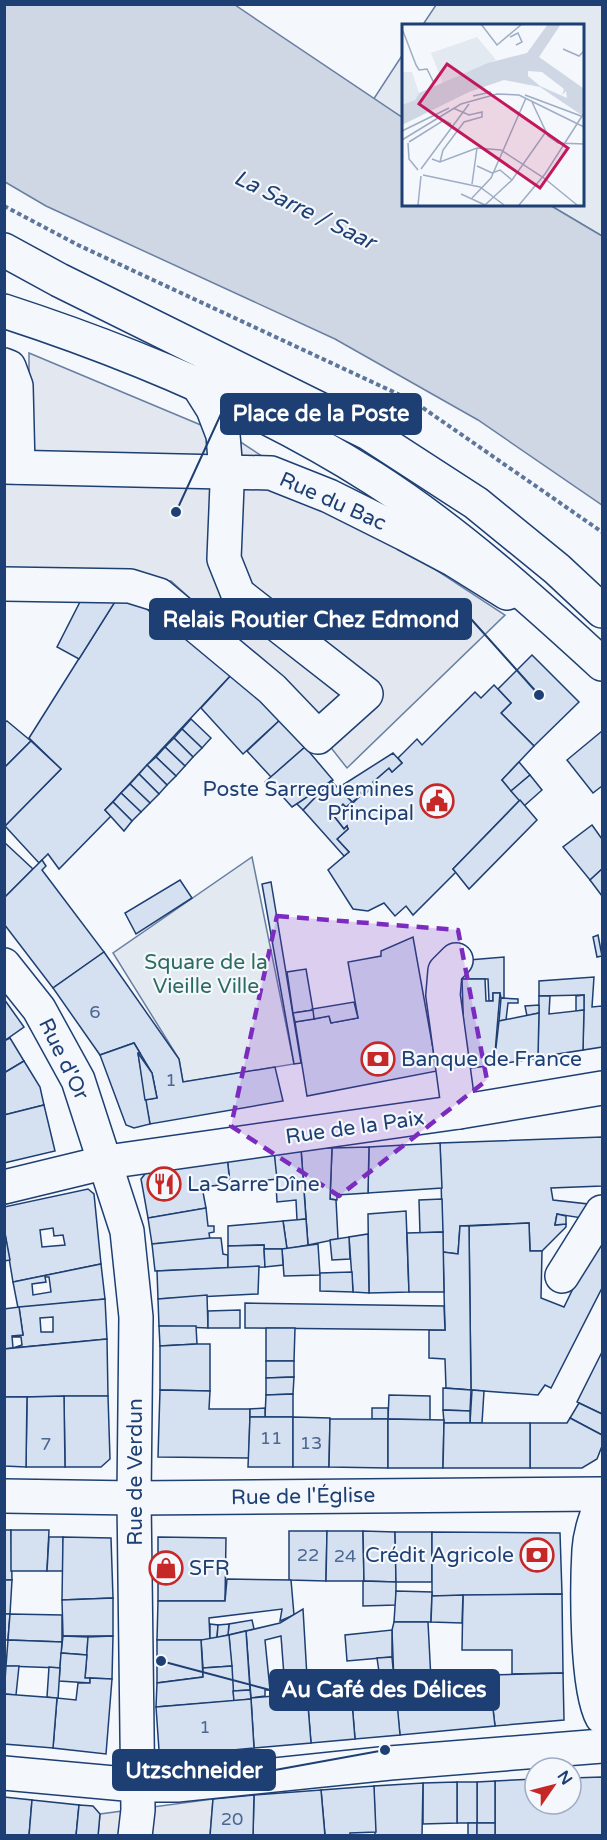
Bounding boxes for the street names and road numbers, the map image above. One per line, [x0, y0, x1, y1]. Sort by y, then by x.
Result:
street label: Rue du Bac [276, 467, 390, 536]
street label: Rue d'Or [33, 1014, 94, 1104]
street label: Rue de la Paix [284, 1105, 426, 1150]
street label: Rue de Verdun [123, 1398, 148, 1546]
street label: Rue de l'Église [231, 1483, 376, 1510]

